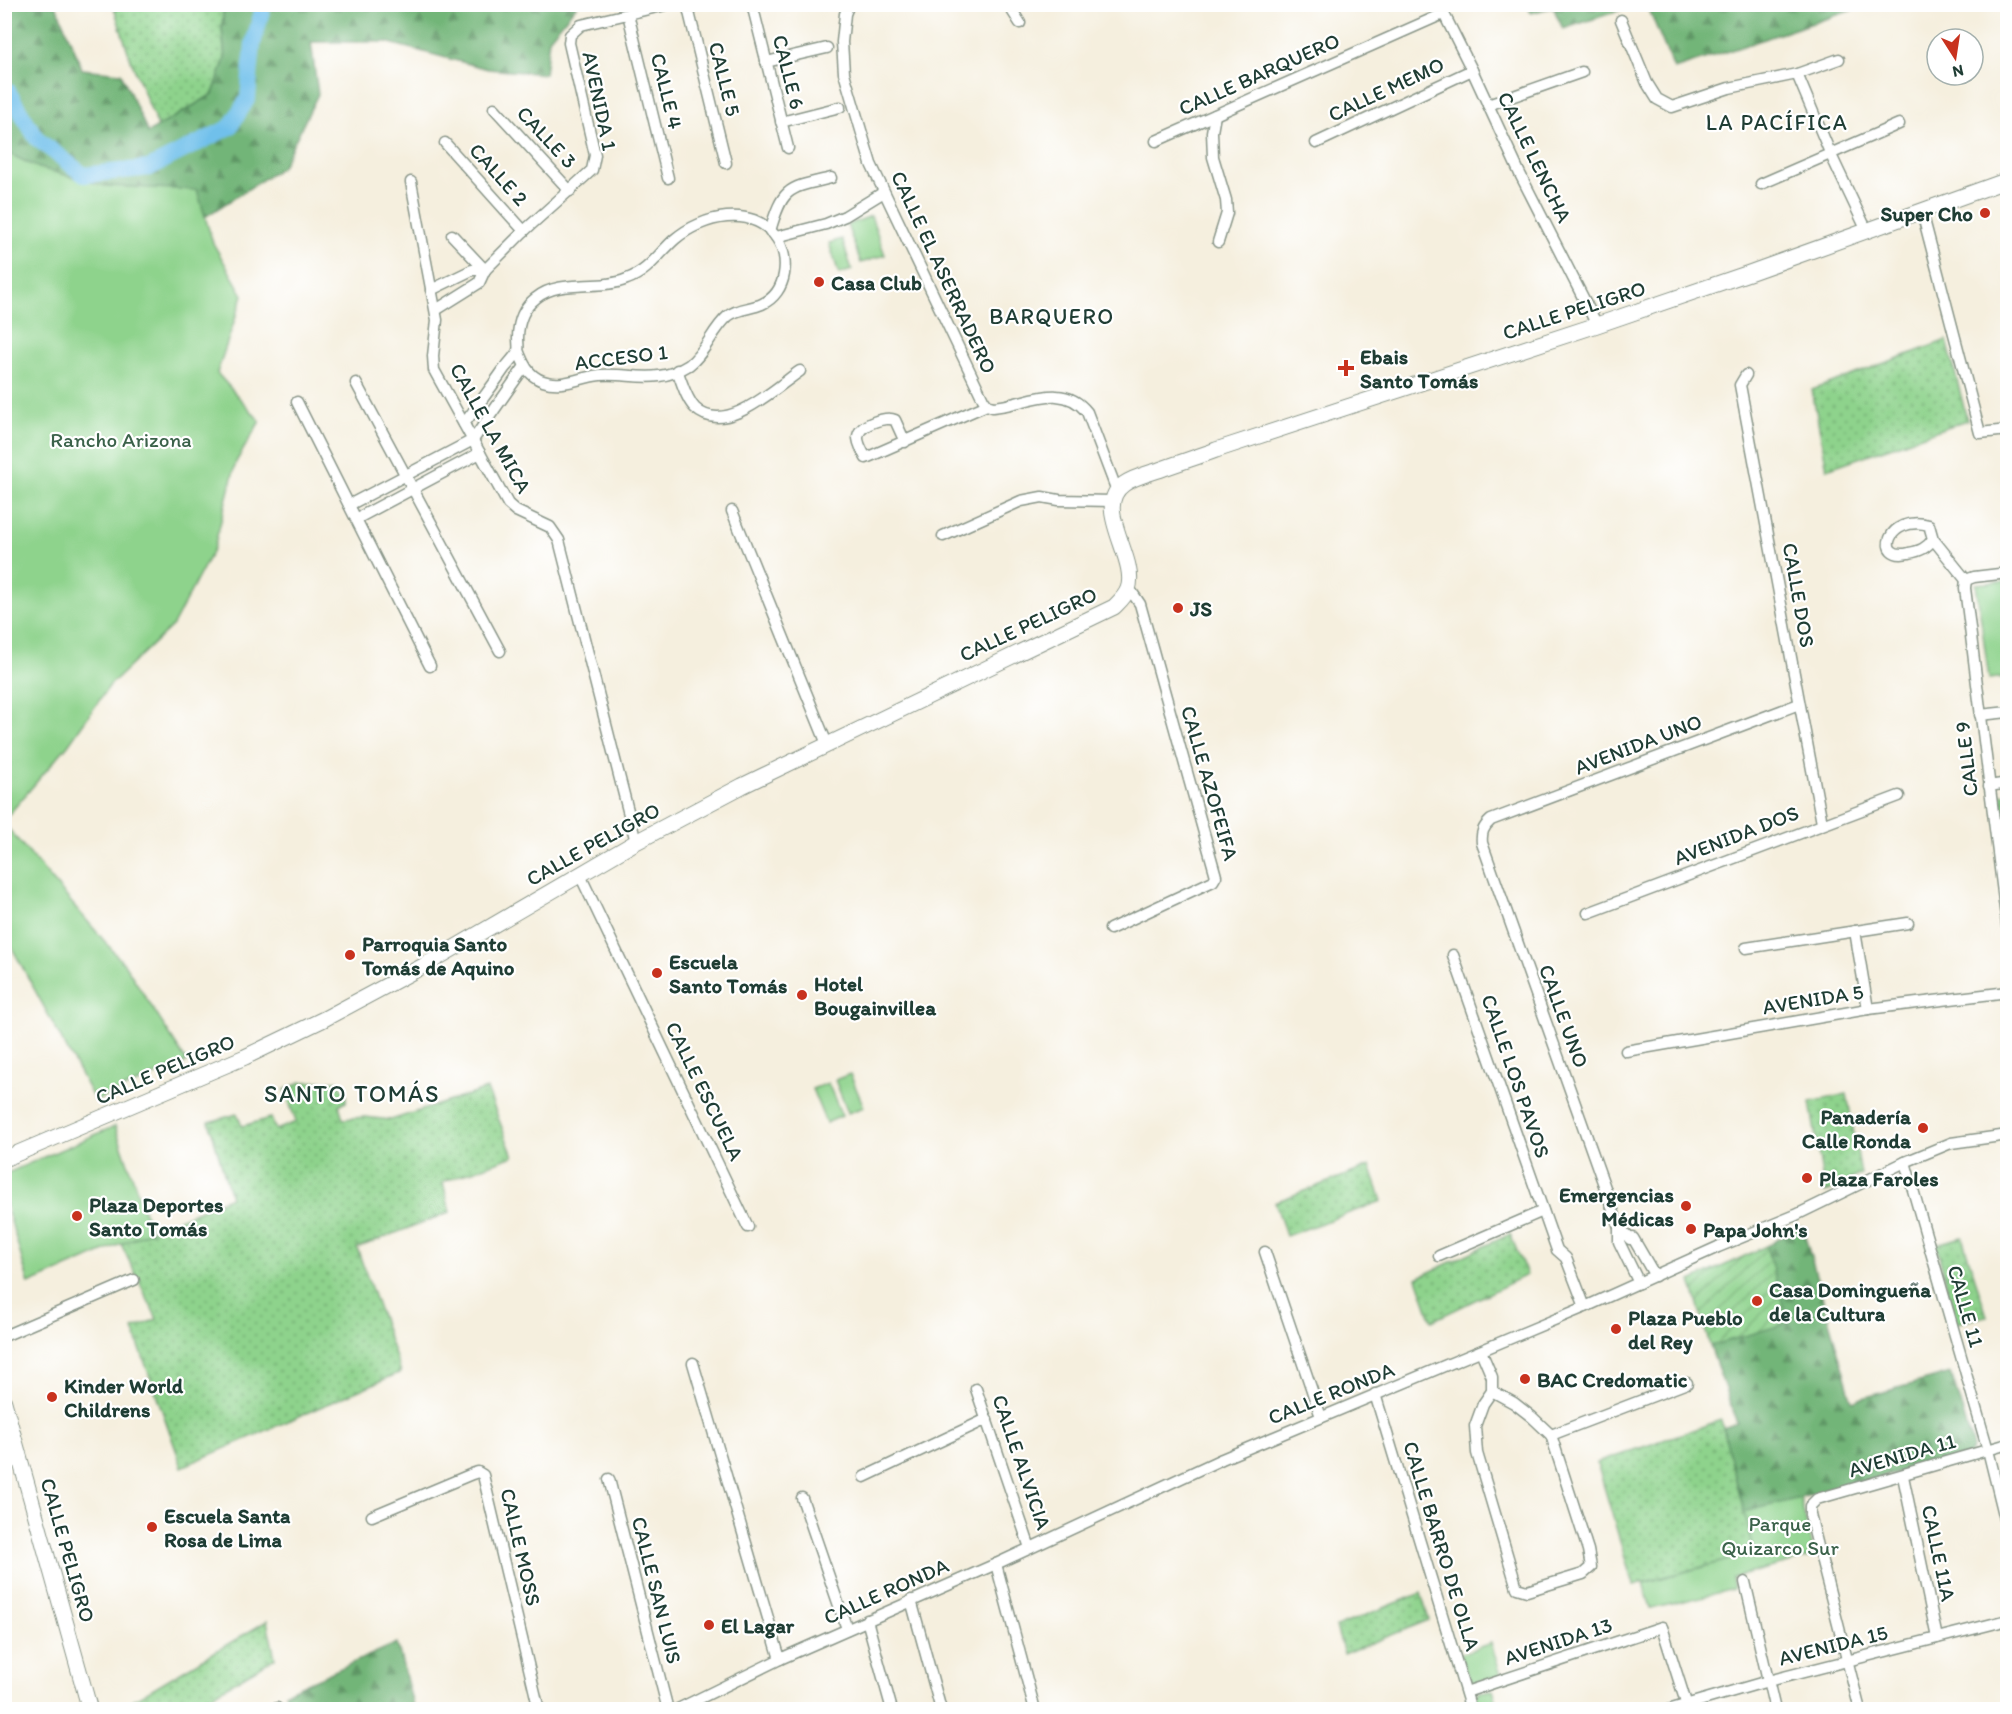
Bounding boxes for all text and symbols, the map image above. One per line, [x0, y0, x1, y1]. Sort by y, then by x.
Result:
street label: CALLE BARQUERO [1175, 27, 1343, 121]
north arrow [1925, 27, 1985, 87]
street label: CALLE 6 [768, 32, 810, 112]
street label: CALLE 5 [704, 39, 746, 119]
street label: AVENIDA 1 [577, 49, 623, 153]
street label: CALLE 4 [646, 50, 689, 132]
street label: CALLE MEMO [1324, 51, 1448, 127]
text: N [1951, 61, 1965, 82]
street label: CALLE LENCHA [1493, 87, 1578, 227]
street label: CALLE 3 [512, 101, 582, 173]
district label: LA PACÍFICA [1706, 109, 1848, 136]
street label: CALLE 2 [464, 138, 534, 210]
street label: CALLE EL ASERRADERO [886, 167, 1002, 377]
place label: Super Cho [1881, 201, 1973, 227]
marker: Super Cho [1978, 206, 1992, 220]
place label: Casa Club [831, 270, 922, 295]
marker: Casa Club [812, 275, 826, 289]
street label: CALLE PELIGRO [1499, 275, 1649, 345]
district label: BARQUERO [989, 303, 1115, 330]
street label: ACCESO 1 [573, 339, 669, 375]
place label: Ebais Santo Tomás [1360, 344, 1478, 393]
street label: CALLE LA MICA [445, 358, 537, 498]
marker: Ebais Santo Tomás [1337, 359, 1355, 377]
park label: Rancho Arizona [50, 427, 192, 452]
street label: CALLE DOS [1778, 541, 1820, 649]
street label: CALLE PELIGRO [955, 581, 1101, 667]
place label: JS [1189, 596, 1212, 621]
marker: JS [1171, 601, 1185, 615]
street label: CALLE AZOFEIFA [1176, 703, 1244, 864]
street label: AVENIDA UNO [1571, 708, 1705, 780]
street label: CALLE 9 [1949, 720, 1983, 798]
street label: CALLE PELIGRO [522, 797, 664, 891]
street label: AVENIDA DOS [1670, 800, 1802, 870]
place label: Parroquia Santo Tomás de Aquino [361, 931, 515, 981]
marker: Parroquia Santo Tomás de Aquino [343, 948, 357, 962]
place label: Escuela Santo Tomás [669, 949, 787, 998]
street label: CALLE UNO [1534, 961, 1594, 1071]
marker: Escuela Santo Tomás [650, 966, 664, 980]
place label: Hotel Bougainvillea [814, 971, 937, 1021]
street label: AVENIDA 5 [1761, 979, 1865, 1019]
marker: Hotel Bougainvillea [795, 988, 809, 1002]
street label: CALLE LOS PAVOS [1476, 991, 1556, 1161]
street label: CALLE ESCUELA [661, 1018, 750, 1165]
street label: CALLE PELIGRO [92, 1028, 238, 1110]
district label: SANTO TOMÁS [264, 1079, 440, 1108]
place label: Panadería Calle Ronda [1802, 1104, 1912, 1153]
marker: Panadería Calle Ronda [1916, 1121, 1930, 1135]
place label: Plaza Faroles [1819, 1166, 1939, 1191]
marker: Plaza Faroles [1800, 1171, 1814, 1185]
place label: Emergencias Médicas [1559, 1182, 1674, 1231]
place label: Plaza Deportes Santo Tomás [89, 1192, 223, 1241]
marker: Emergencias Médicas [1679, 1199, 1693, 1213]
marker: Plaza Deportes Santo Tomás [70, 1209, 84, 1223]
place label: Papa John's [1703, 1217, 1808, 1243]
marker: Papa John's [1684, 1222, 1698, 1236]
street label: CALLE 11 [1942, 1262, 1990, 1350]
place label: Casa Domingueña de la Cultura [1769, 1277, 1932, 1326]
marker: Casa Domingueña de la Cultura [1750, 1294, 1764, 1308]
place label: Plaza Pueblo del Rey [1628, 1305, 1743, 1355]
marker: Plaza Pueblo del Rey [1609, 1322, 1623, 1336]
street label: CALLE RONDA [1264, 1356, 1398, 1430]
place label: BAC Credomatic [1537, 1367, 1688, 1392]
marker: BAC Credomatic [1518, 1372, 1532, 1386]
place label: Kinder World Childrens [64, 1373, 184, 1422]
marker: Kinder World Childrens [45, 1390, 59, 1404]
street label: CALLE ALVICIA [987, 1391, 1057, 1533]
street label: AVENIDA 11 [1846, 1428, 1959, 1482]
street label: CALLE BARRO DE OLLA [1398, 1438, 1486, 1654]
street label: CALLE PELIGRO [35, 1475, 101, 1625]
street label: CALLE MOSS [495, 1486, 547, 1608]
place label: Escuela Santa Rosa de Lima [164, 1503, 291, 1552]
street label: CALLE 11A [1917, 1503, 1961, 1604]
park label: Parque Quizarco Sur [1721, 1511, 1840, 1560]
street label: CALLE SAN LUIS [627, 1514, 687, 1666]
marker: Escuela Santa Rosa de Lima [145, 1520, 159, 1534]
street label: CALLE RONDA [820, 1552, 953, 1630]
street label: AVENIDA 13 [1501, 1612, 1615, 1670]
place label: El Lagar [721, 1613, 795, 1639]
marker: El Lagar [702, 1618, 716, 1632]
street label: AVENIDA 15 [1776, 1619, 1890, 1671]

